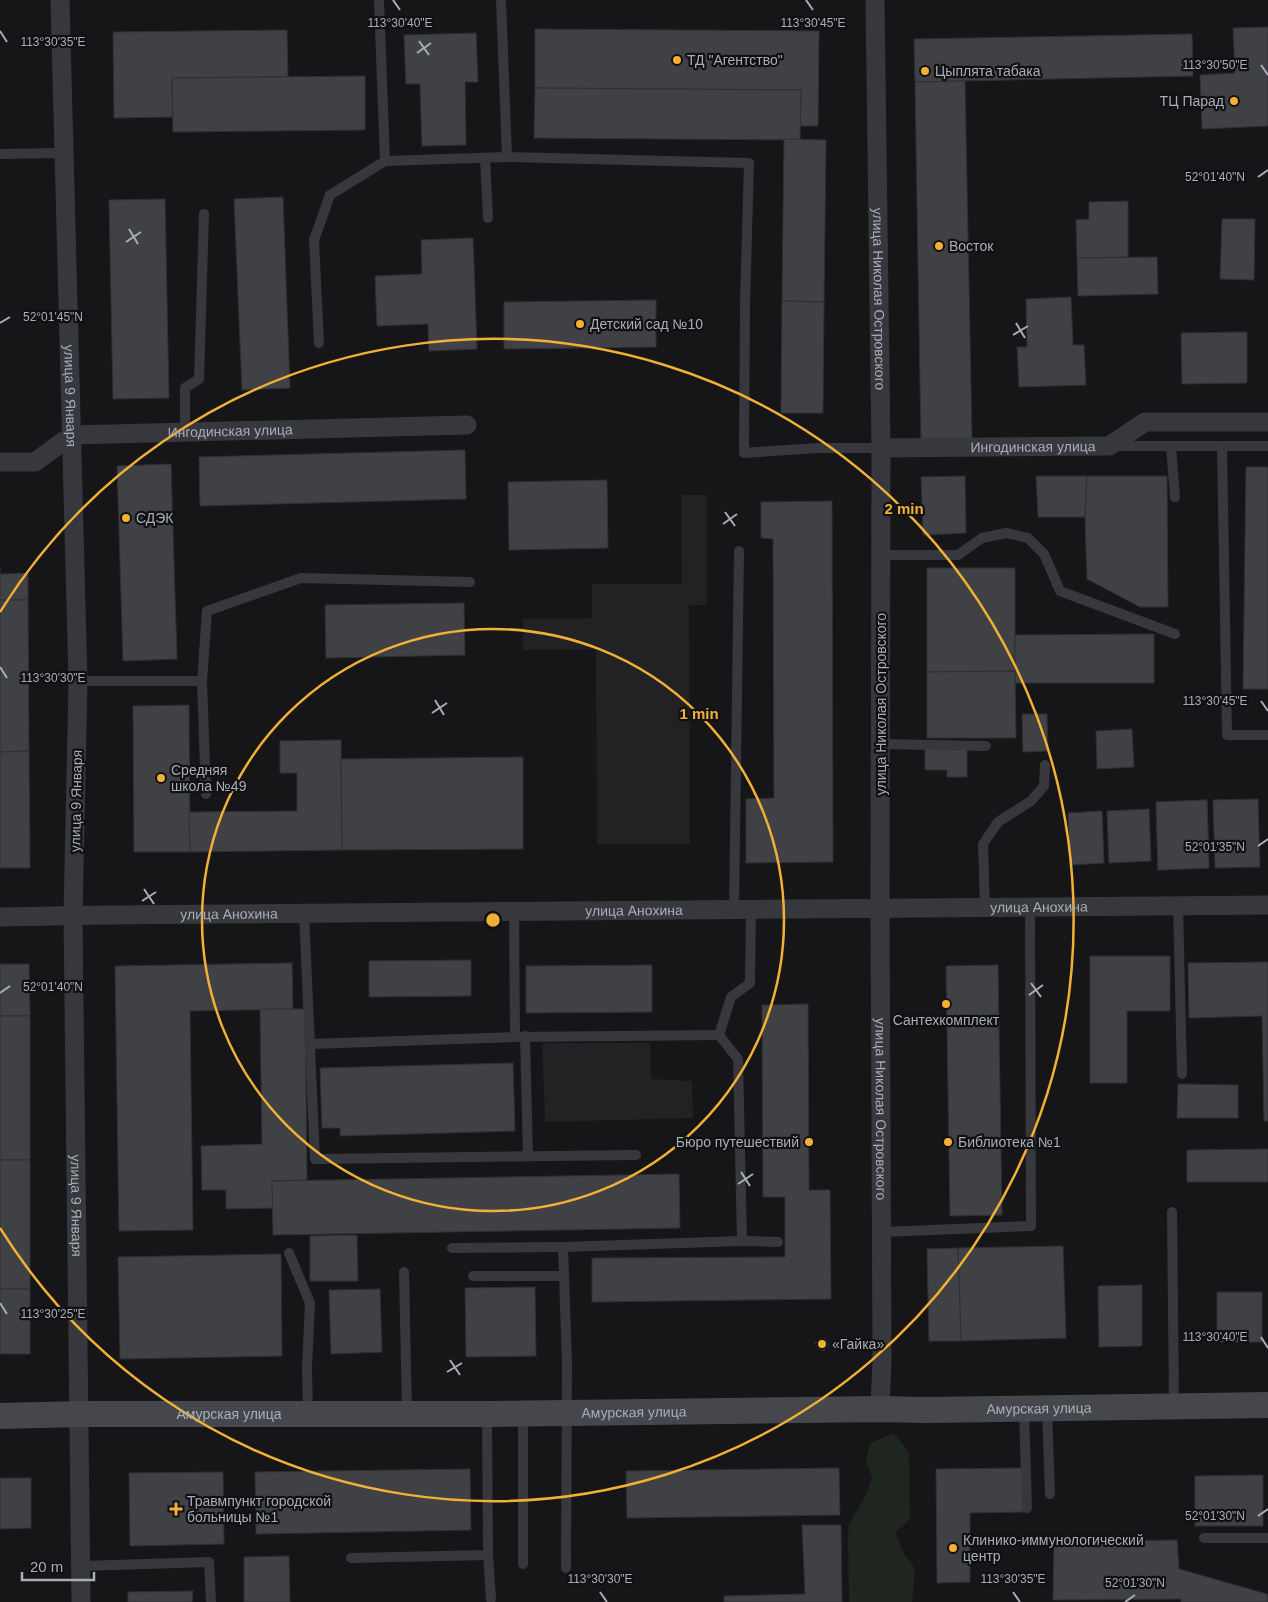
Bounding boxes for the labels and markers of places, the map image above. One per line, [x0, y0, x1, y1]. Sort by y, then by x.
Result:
place label: ТД "Агентство" [687, 52, 783, 68]
marker: ТД "Агентство" [671, 54, 683, 66]
place label: Цыплята табака [935, 63, 1041, 79]
marker: Цыплята табака [919, 65, 931, 77]
place label: ТЦ Парад [1160, 93, 1224, 109]
marker: ТЦ Парад [1228, 95, 1240, 107]
place label: Восток [949, 238, 994, 254]
marker: Восток [933, 240, 945, 252]
place label: Детский сад №10 [590, 316, 703, 332]
marker: Детский сад №10 [574, 318, 586, 330]
place label: СДЭК [136, 510, 174, 526]
marker: СДЭК [120, 512, 132, 524]
place label: Средняя школа №49 [171, 762, 247, 794]
marker: Средняя школа №49 [155, 772, 167, 784]
centre of rings [484, 911, 502, 929]
marker: Сантехкомплект [940, 998, 952, 1010]
place label: Сантехкомплект [893, 1012, 1000, 1028]
place label: Бюро путешествий [676, 1134, 799, 1150]
place label: Библиотека №1 [958, 1134, 1061, 1150]
marker: Бюро путешествий [803, 1136, 815, 1148]
marker: Библиотека №1 [942, 1136, 954, 1148]
place label: «Гайка» [832, 1336, 884, 1352]
marker: «Гайка» [816, 1338, 828, 1350]
place label: Травмпункт городской больницы №1 [187, 1493, 331, 1525]
marker: Травмпункт городской больницы №1 [169, 1502, 183, 1516]
place label: Клинико-иммунологический центр [963, 1532, 1144, 1564]
marker: Клинико-иммунологический центр [947, 1542, 959, 1554]

